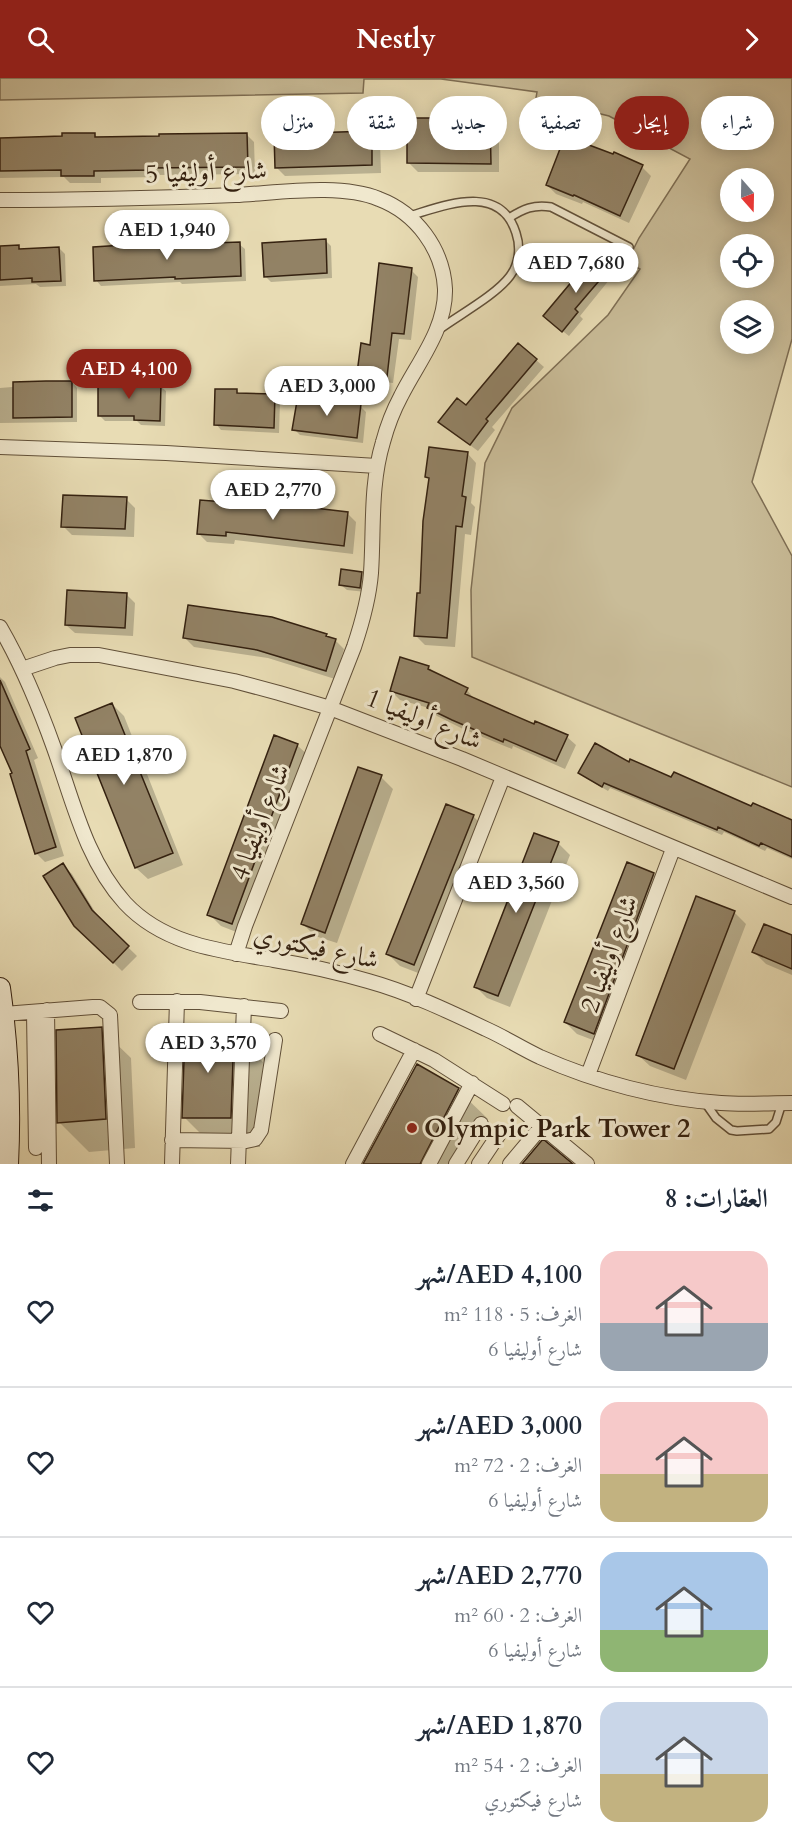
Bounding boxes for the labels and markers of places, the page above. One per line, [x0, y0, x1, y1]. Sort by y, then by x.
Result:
pin: AED 1,940 [98, 210, 236, 261]
pin: AED 7,680 [507, 243, 645, 294]
pin: AED 4,100 [60, 349, 198, 400]
pin: AED 3,000 [258, 366, 396, 417]
pin: AED 2,770 [204, 470, 342, 521]
pin: AED 1,870 [55, 735, 193, 786]
pin: AED 3,560 [447, 863, 585, 914]
pin: AED 3,570 [139, 1023, 277, 1074]
place label: Olympic Park Tower 2 [424, 1111, 690, 1146]
marker: Olympic Park Tower 2 [405, 1121, 419, 1135]

